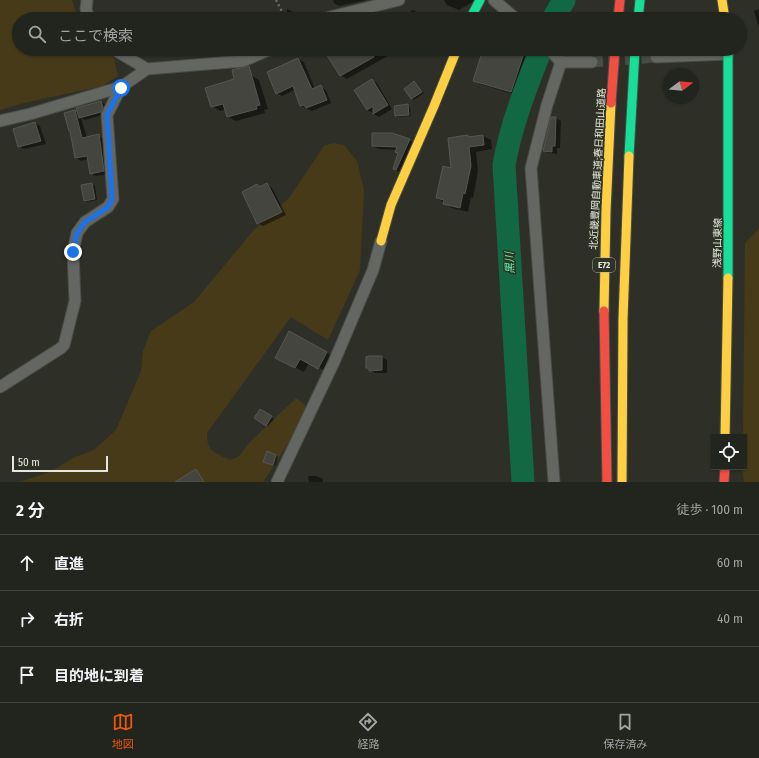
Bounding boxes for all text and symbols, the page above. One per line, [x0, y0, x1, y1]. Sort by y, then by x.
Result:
search box [12, 12, 747, 56]
icon: search [26, 23, 48, 45]
text: ここで検索 [58, 27, 133, 45]
north arrow [663, 68, 699, 104]
route start [112, 79, 130, 97]
street label: 北近畿豊岡自動車道;春日和田山道路 [588, 88, 608, 250]
street label: 浅野山東線 [712, 218, 724, 268]
route end [64, 243, 82, 261]
water label: 黒川 [503, 251, 517, 274]
road number: E72 [593, 258, 615, 272]
map controls [711, 434, 747, 470]
button: locate [711, 434, 747, 470]
scale bar [12, 454, 108, 473]
text: 50 m [18, 456, 40, 469]
text: 2 分 [16, 500, 44, 521]
text: 徒歩 · 100 m [676, 502, 743, 517]
icon: ahead [16, 552, 38, 574]
text: 直進 [54, 555, 84, 573]
text: 60 m [717, 555, 743, 570]
icon: right [16, 608, 38, 630]
text: 右折 [54, 611, 84, 629]
text: 40 m [717, 611, 743, 626]
icon: arrive [16, 664, 38, 686]
text: 目的地に到着 [54, 667, 144, 685]
tab: 地図 [112, 711, 134, 751]
tab: 経路 [357, 711, 379, 751]
tab: 保存済み [603, 711, 647, 751]

